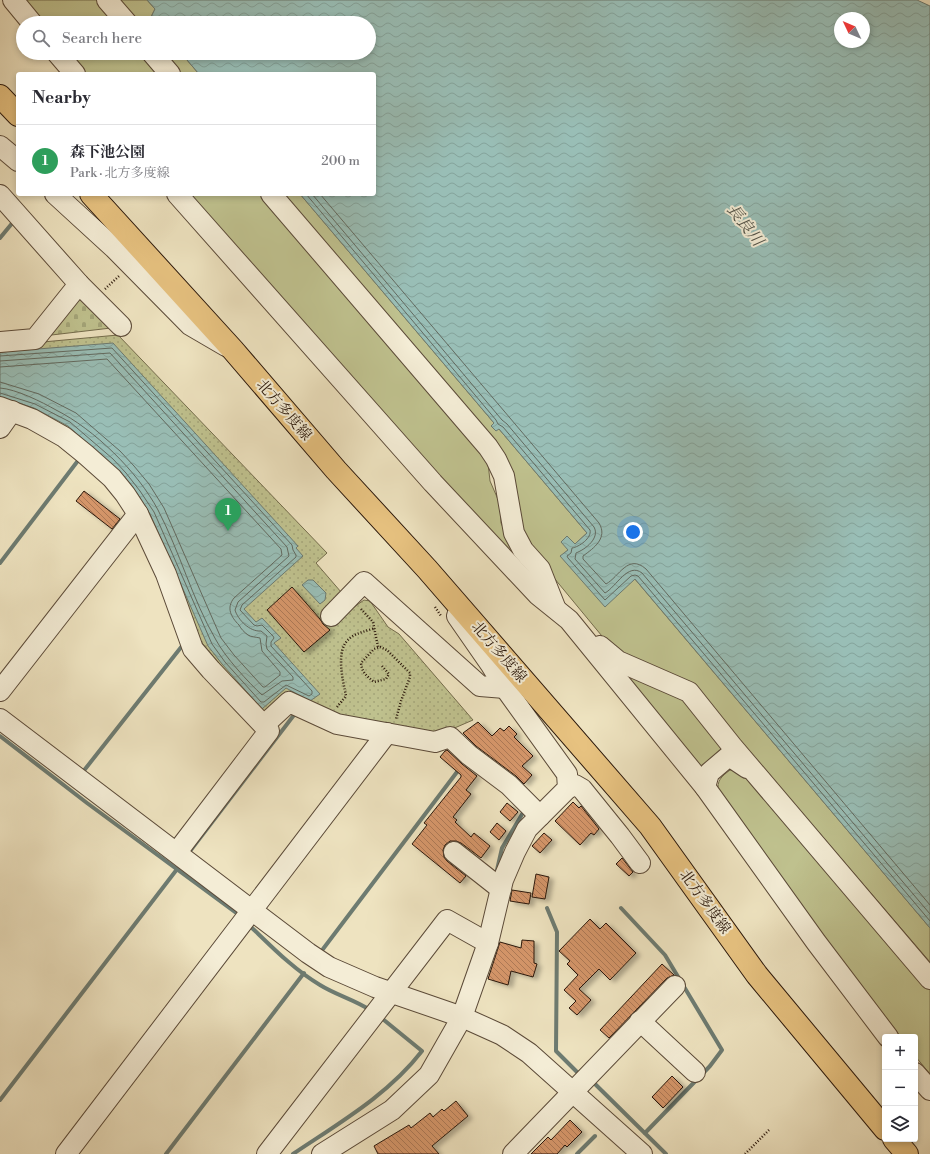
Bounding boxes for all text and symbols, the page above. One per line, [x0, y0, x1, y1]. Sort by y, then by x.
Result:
north arrow [834, 12, 870, 48]
search box [16, 16, 376, 60]
icon: search [30, 27, 52, 49]
text: Search here [62, 29, 142, 48]
text: Nearby [32, 87, 91, 109]
text: 森下池公園 [70, 143, 145, 162]
text: 1 [42, 153, 48, 169]
text: 200 m [321, 153, 360, 169]
text: Park · 北方多度線 [70, 165, 170, 181]
water label: 長良川 [722, 200, 769, 252]
street label: 北方多度線 [252, 375, 316, 445]
pin: 1 [215, 498, 241, 531]
your location [623, 522, 643, 542]
street label: 北方多度線 [467, 617, 531, 687]
street label: 北方多度線 [675, 866, 735, 938]
map controls [882, 1034, 918, 1142]
button: + [882, 1034, 918, 1070]
button: − [882, 1070, 918, 1106]
button: layers [882, 1106, 918, 1142]

